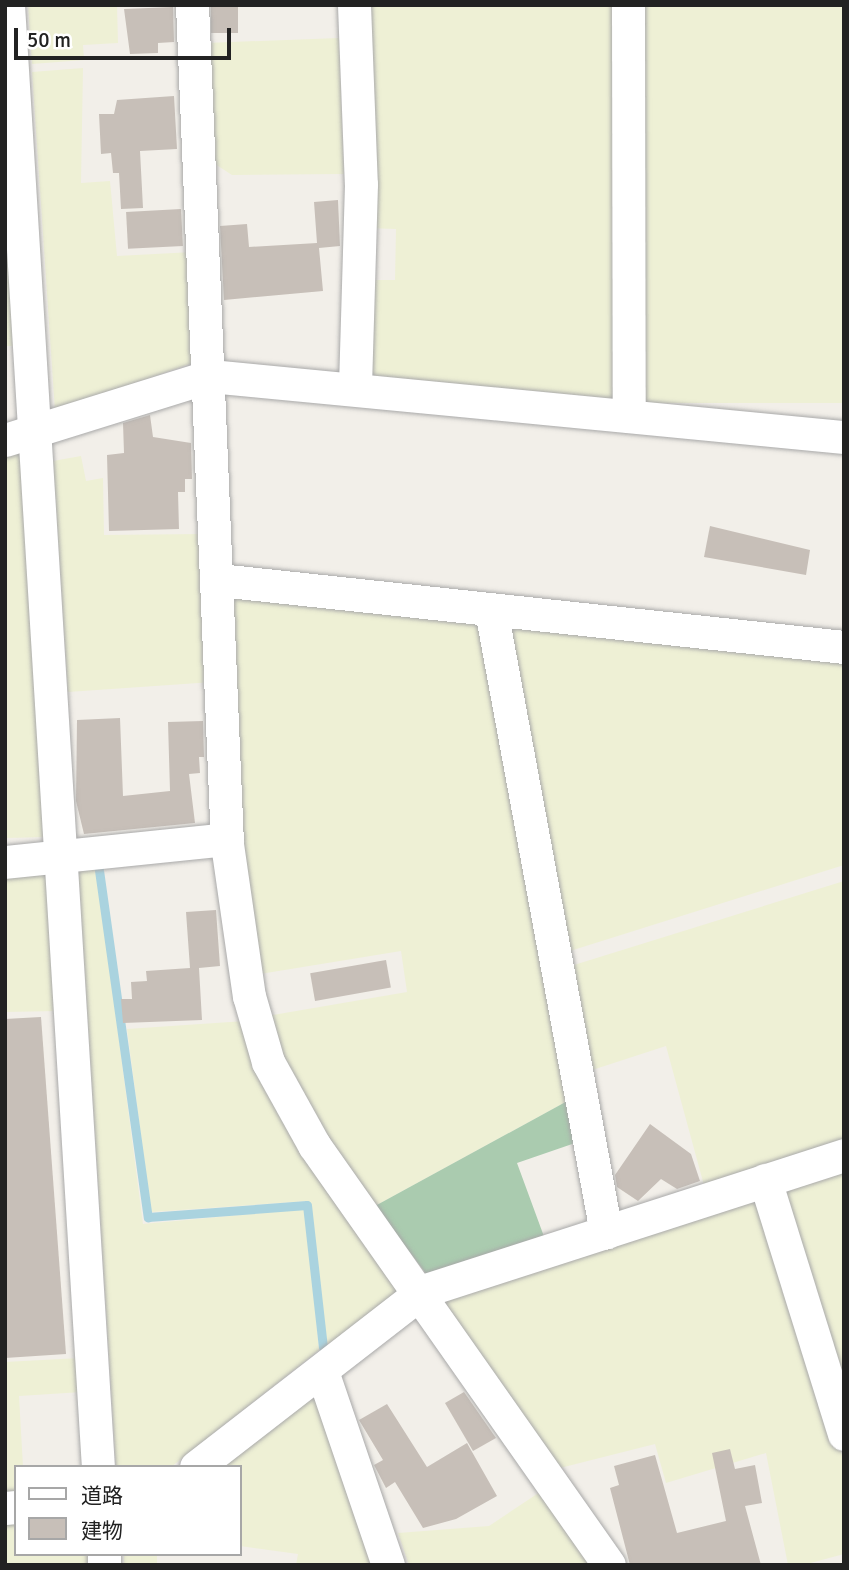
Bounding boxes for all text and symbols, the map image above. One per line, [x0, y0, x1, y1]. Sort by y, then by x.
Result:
scale bar [18, 14, 234, 58]
text: 50 m [27, 27, 71, 53]
legend [14, 1465, 242, 1556]
text: 道路 [81, 1483, 123, 1509]
text: 建物 [81, 1518, 123, 1544]

